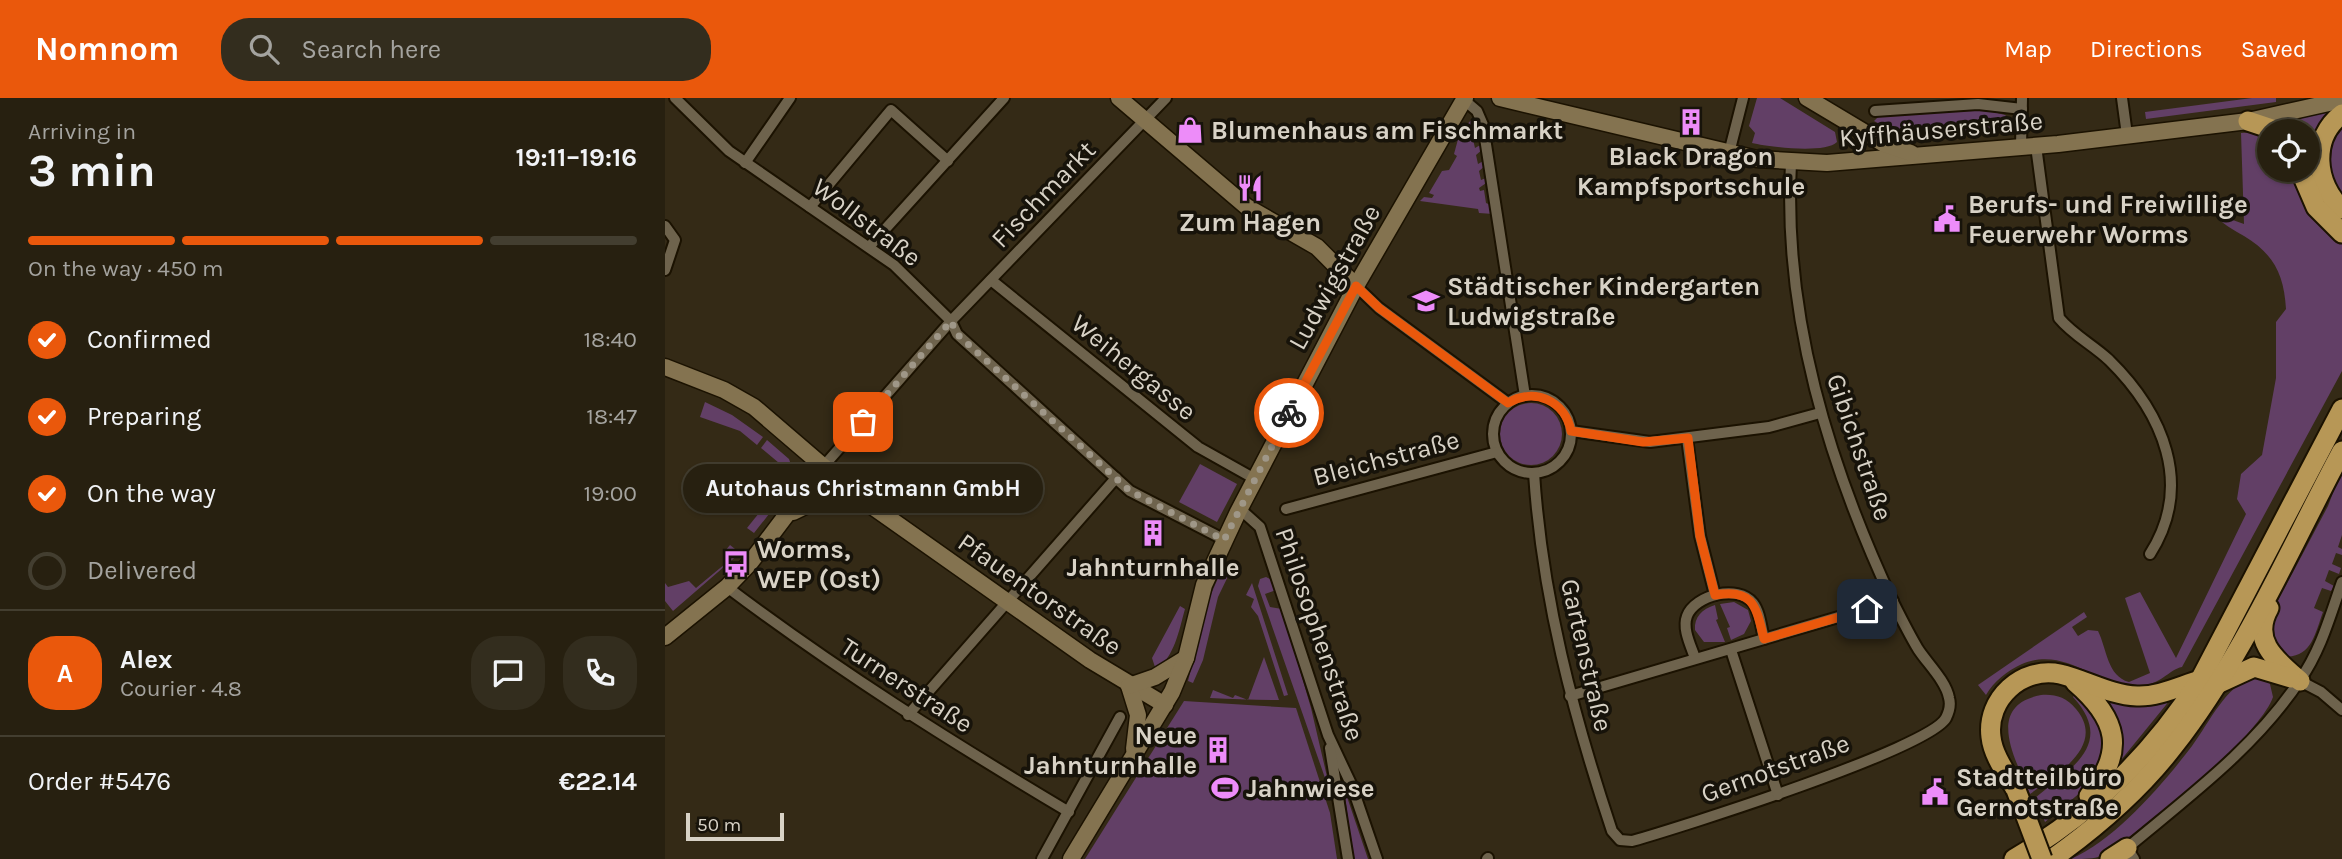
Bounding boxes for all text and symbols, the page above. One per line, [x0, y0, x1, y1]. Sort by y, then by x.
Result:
search box [221, 18, 711, 81]
text: Nomnom [35, 30, 179, 68]
icon: search [245, 30, 283, 68]
text: Search here [301, 34, 441, 65]
text: Map [2004, 35, 2052, 63]
text: Directions [2090, 35, 2203, 63]
text: Saved [2241, 35, 2307, 63]
street label: Kyffhäuserstraße [1838, 105, 2044, 154]
building icon: Black Dragon Kampfsportschule [1676, 107, 1706, 137]
shop icon: Blumenhaus am Fischmarkt [1175, 115, 1205, 145]
place label: Blumenhaus am Fischmarkt [1211, 115, 1563, 146]
text: Arriving in [28, 118, 136, 145]
map controls [2257, 119, 2320, 182]
button: locate [2257, 119, 2320, 182]
street label: Fischmarkt [985, 134, 1102, 254]
place label: Black Dragon Kampfsportschule [1577, 141, 1805, 202]
text: 19:11–19:16 [515, 142, 637, 173]
text: 3 min [28, 144, 156, 198]
street label: Wollstraße [806, 172, 927, 273]
restaurant icon: Zum Hagen [1235, 173, 1265, 203]
place label: Berufs- und Freiwillige Feuerwehr Worms [1968, 189, 2248, 250]
street label: Ludwigstraße [1282, 199, 1387, 355]
public building icon: Berufs- und Freiwillige Feuerwehr Worms [1932, 204, 1962, 234]
place label: Zum Hagen [1179, 207, 1321, 238]
text: On the way · 450 m [28, 255, 224, 282]
place label: Städtischer Kindergarten Ludwigstraße [1447, 271, 1760, 332]
school or university icon: Städtischer Kindergarten Ludwigstraße [1411, 286, 1441, 316]
street label: Weihergasse [1065, 308, 1202, 427]
icon: check [28, 321, 66, 359]
text: Confirmed [87, 324, 212, 355]
text: 18:40 [583, 326, 637, 353]
street label: Gibichstraße [1820, 370, 1899, 525]
courier [1254, 378, 1324, 448]
pin [833, 392, 893, 452]
icon: bike [1270, 394, 1308, 432]
icon: check [28, 398, 66, 436]
text: Preparing [87, 401, 201, 432]
text: 18:47 [586, 403, 637, 430]
icon: bag [844, 403, 882, 441]
street label: Bleichstraße [1310, 424, 1463, 493]
callout: Autohaus Christmann GmbH [683, 464, 1043, 513]
icon: check [28, 475, 66, 513]
text: Autohaus Christmann GmbH [705, 475, 1021, 502]
text: On the way [87, 478, 216, 509]
text: 19:00 [583, 480, 637, 507]
building icon: Jahnturnhalle [1138, 518, 1168, 548]
street label: Philosophenstraße [1268, 523, 1371, 745]
street label: Pfauentorstraße [952, 527, 1127, 662]
place label: Worms, WEP (Ost) [757, 534, 881, 595]
bus stop icon: Worms, WEP (Ost) [721, 549, 751, 579]
place label: Jahnturnhalle [1066, 552, 1240, 583]
text: Delivered [87, 555, 197, 586]
street label: Gartenstraße [1554, 576, 1619, 734]
pin [1837, 579, 1897, 639]
icon: home [1848, 590, 1886, 628]
street label: Turnerstraße [835, 631, 979, 740]
button: chat [471, 636, 545, 710]
button: phone [563, 636, 637, 710]
text: Alex [120, 644, 172, 675]
text: A [57, 658, 73, 689]
text: Courier · 4.8 [120, 675, 242, 702]
place label: Neue Jahnturnhalle [1024, 720, 1197, 781]
street label: Gernotstraße [1697, 727, 1854, 810]
building icon: Neue Jahnturnhalle [1203, 735, 1233, 765]
place label: Stadtteilbüro Gernotstraße [1956, 762, 2122, 823]
text: Order #5476 [28, 766, 171, 797]
text: €22.14 [559, 766, 637, 797]
sports icon: Jahnwiese [1210, 773, 1240, 803]
place label: Jahnwiese [1246, 773, 1375, 804]
public building icon: Stadtteilbüro Gernotstraße [1920, 777, 1950, 807]
scale bar [686, 810, 784, 842]
text: 50 m [697, 814, 741, 836]

